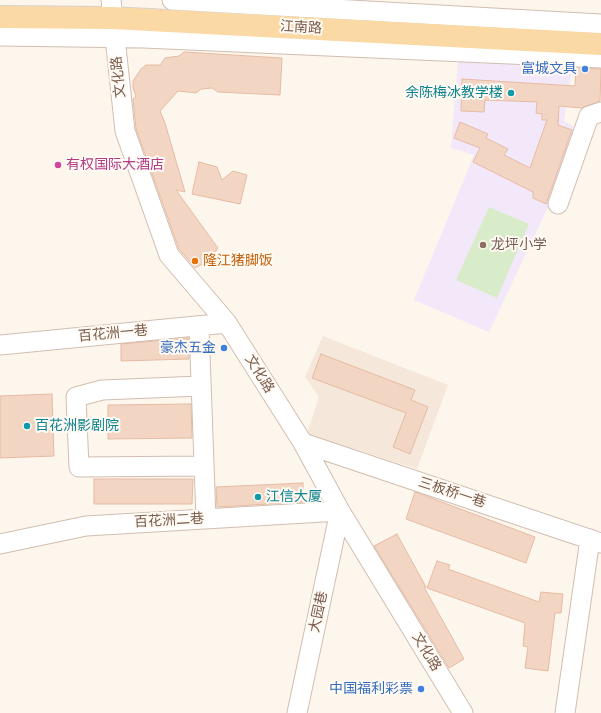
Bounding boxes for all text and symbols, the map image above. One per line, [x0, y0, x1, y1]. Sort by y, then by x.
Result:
street label: 江南路 [280, 19, 322, 37]
street label: 文化路 [108, 55, 130, 99]
place label: 富城文具 [521, 61, 577, 77]
marker: 富城文具 [580, 64, 590, 74]
place label: 余陈梅冰教学楼 [405, 85, 503, 101]
marker: 余陈梅冰教学楼 [506, 88, 516, 98]
place label: 有权国际大酒店 [66, 157, 164, 173]
marker: 有权国际大酒店 [53, 160, 63, 170]
place label: 龙坪小学 [491, 237, 547, 253]
marker: 龙坪小学 [478, 240, 488, 250]
place label: 隆江猪脚饭 [203, 253, 273, 269]
marker: 隆江猪脚饭 [190, 256, 200, 266]
street label: 百花洲一巷 [77, 323, 149, 345]
place label: 豪杰五金 [160, 340, 216, 356]
marker: 豪杰五金 [219, 343, 229, 353]
street label: 文化路 [241, 352, 277, 396]
place label: 百花洲影剧院 [35, 418, 119, 434]
marker: 百花洲影剧院 [22, 421, 32, 431]
street label: 三板桥一巷 [416, 474, 488, 512]
place label: 江信大厦 [266, 489, 322, 505]
marker: 江信大厦 [253, 492, 263, 502]
street label: 百花洲二巷 [134, 511, 204, 531]
street label: 大园巷 [306, 590, 332, 634]
street label: 文化路 [408, 630, 444, 674]
place label: 中国福利彩票 [329, 681, 413, 697]
marker: 中国福利彩票 [416, 684, 426, 694]

